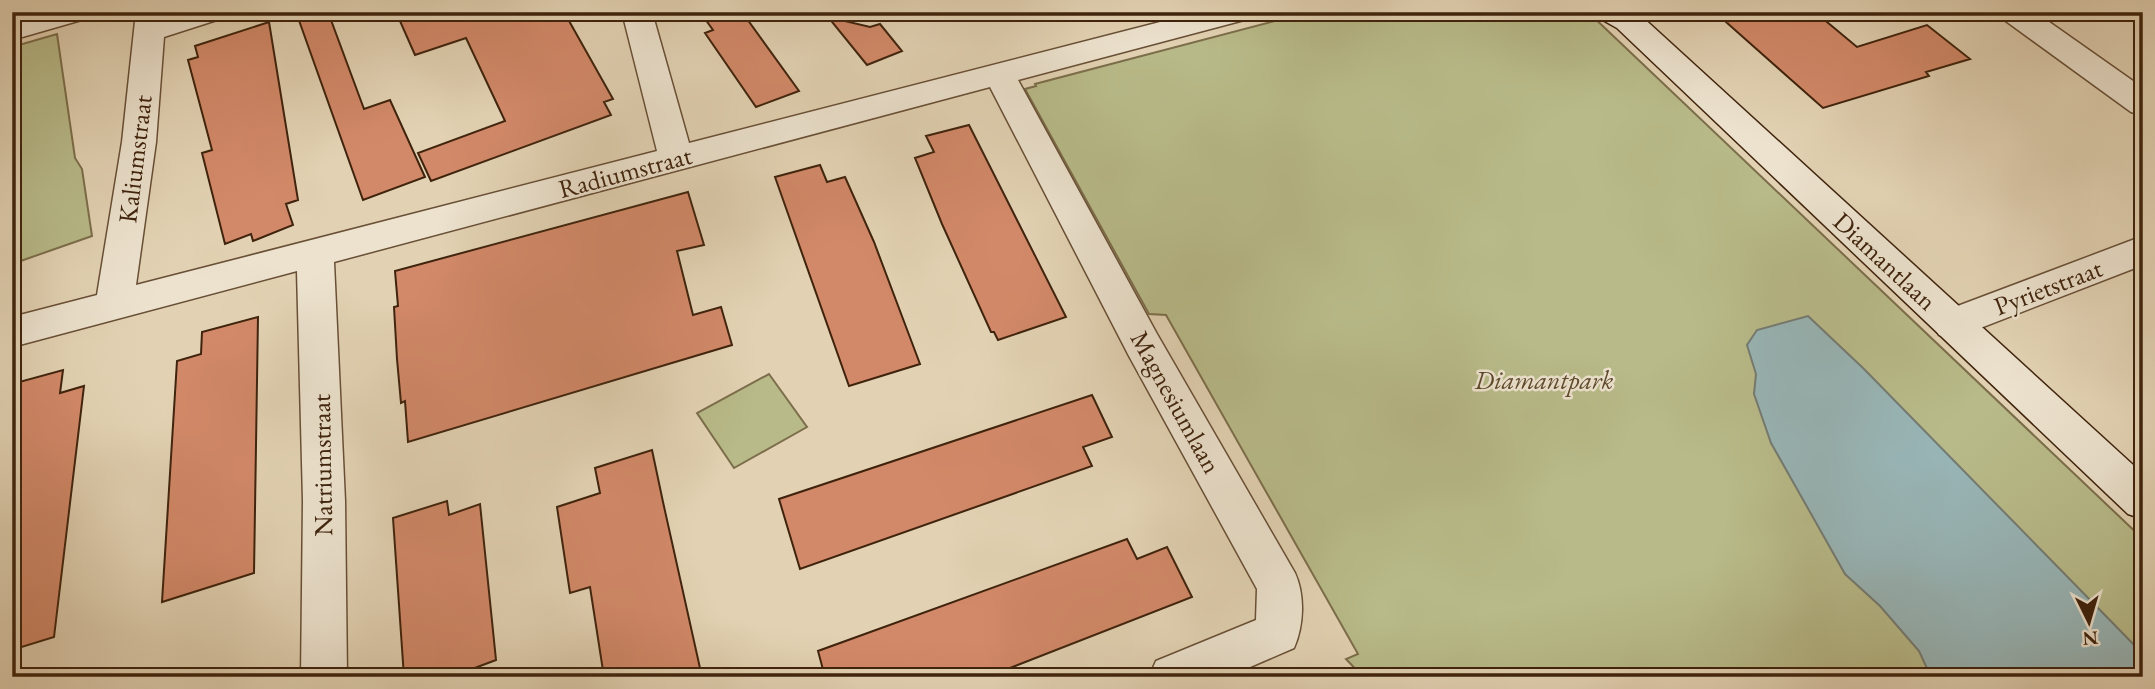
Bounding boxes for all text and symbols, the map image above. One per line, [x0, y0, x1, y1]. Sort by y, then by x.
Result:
street label: Kaliumstraat [110, 93, 160, 225]
street label: Radiumstraat [555, 138, 695, 206]
street label: Diamantlaan [1826, 204, 1944, 318]
street label: Pyrietstraat [1989, 251, 2107, 323]
street label: Magnesiumlaan [1123, 325, 1229, 480]
park label: Diamantpark [1474, 363, 1614, 397]
street label: Natriumstraat [304, 394, 340, 536]
north arrow [2054, 588, 2124, 658]
text: N [2081, 625, 2099, 652]

